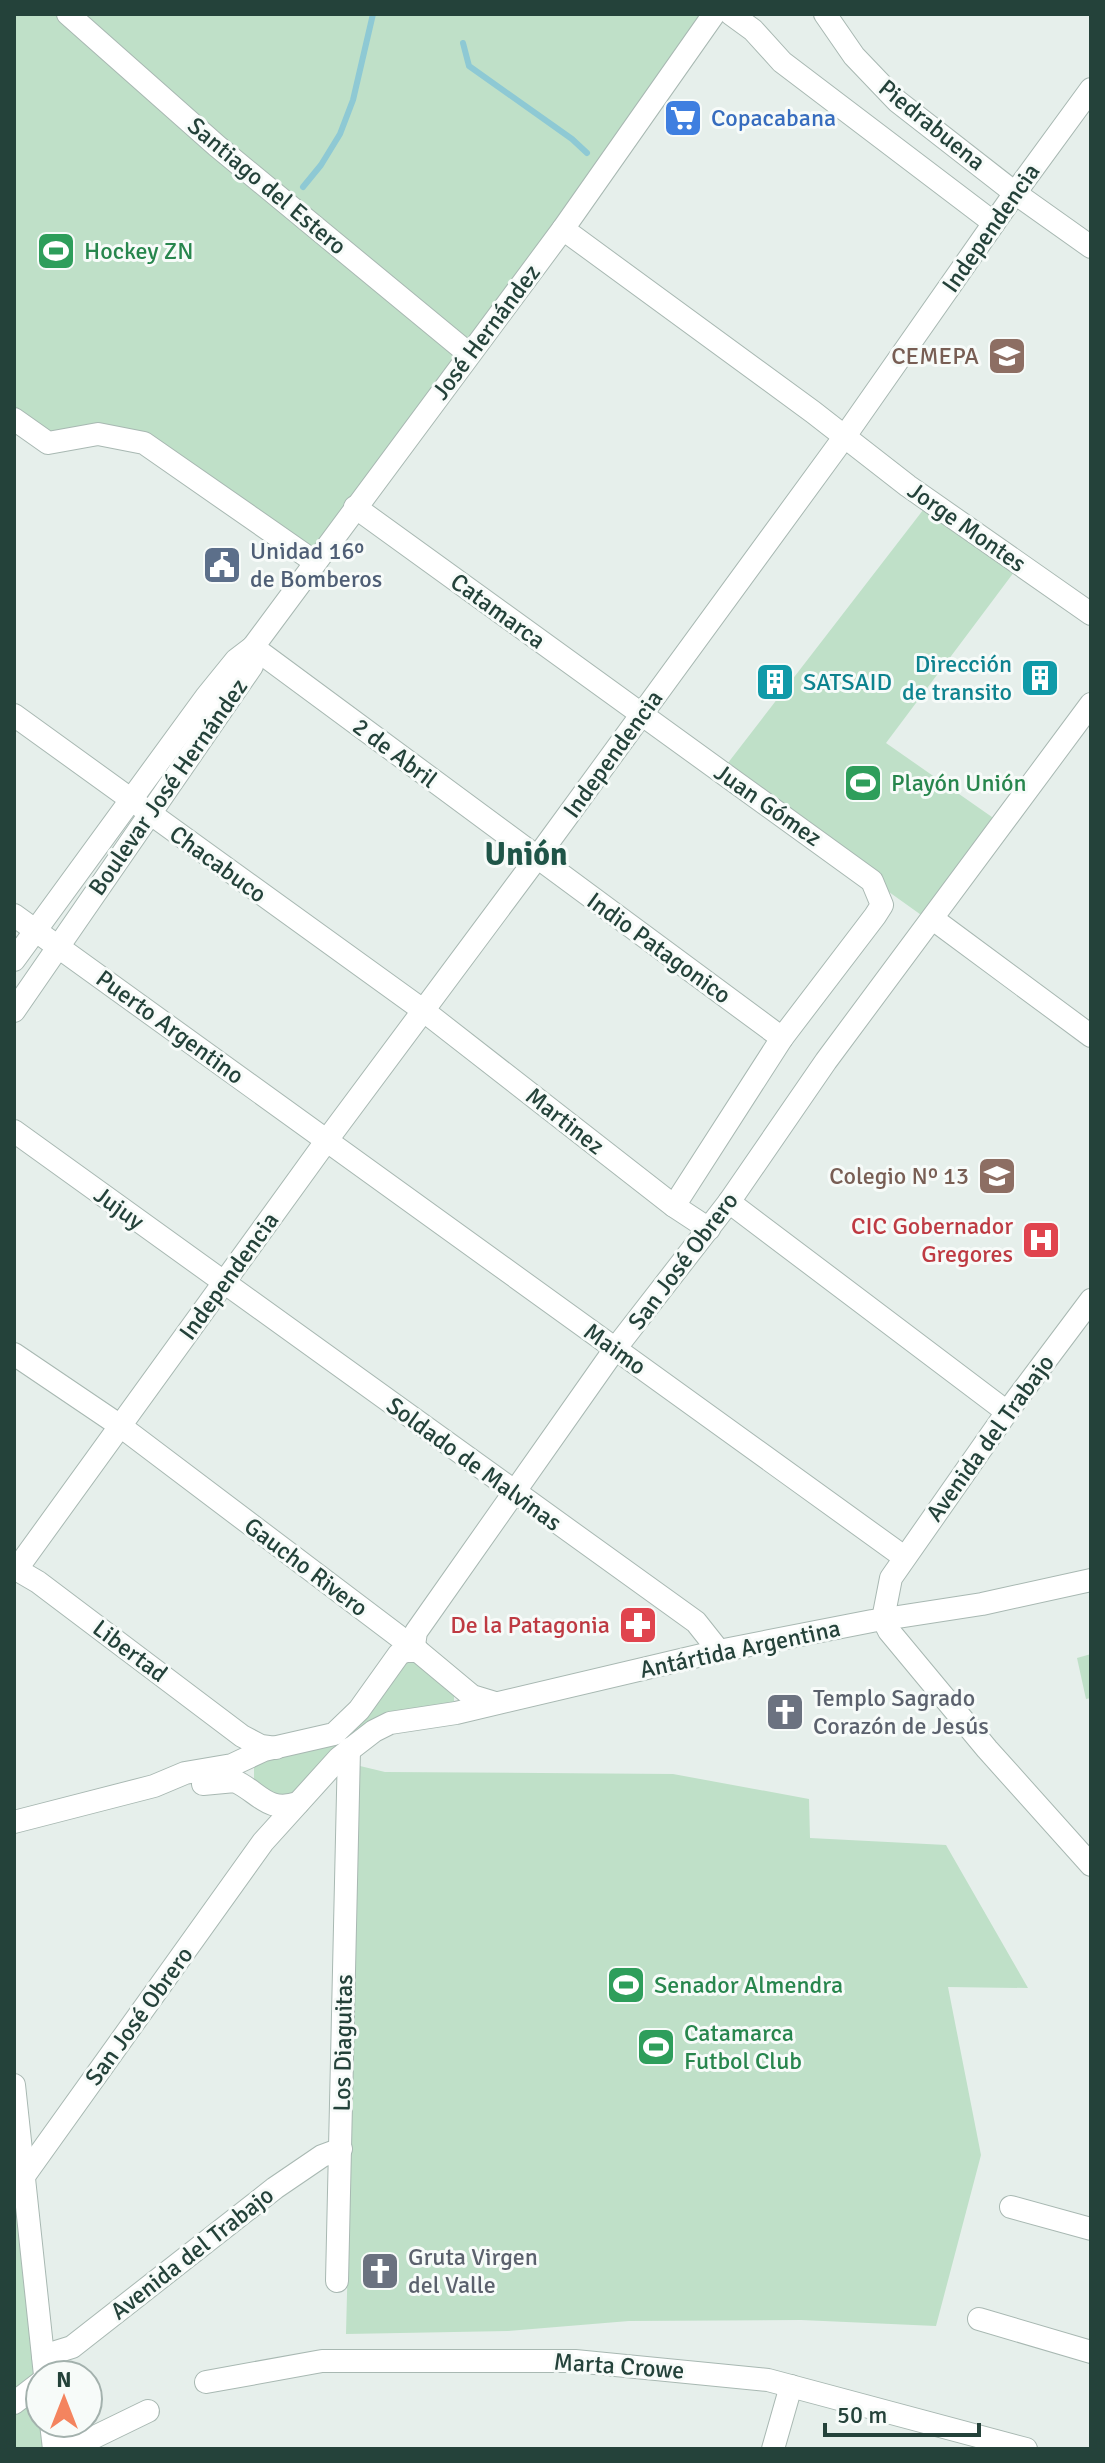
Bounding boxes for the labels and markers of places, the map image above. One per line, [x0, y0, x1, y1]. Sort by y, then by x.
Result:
supermarket icon: Copacabana [662, 97, 704, 139]
place label: Copacabana [711, 103, 836, 133]
sports icon: Hockey ZN [35, 230, 77, 272]
place label: Hockey ZN [84, 236, 194, 266]
school or university icon: CEMEPA [986, 335, 1028, 377]
place label: CEMEPA [891, 341, 979, 371]
place label: Unidad 16º de Bomberos [250, 536, 382, 594]
public building icon: Unidad 16º de Bomberos [201, 544, 243, 586]
place label: Dirección de transito [902, 649, 1012, 707]
building icon: Dirección de transito [1019, 657, 1061, 699]
building icon: SATSAID [754, 661, 796, 703]
place label: SATSAID [803, 667, 892, 697]
sports icon: Playón Unión [842, 762, 884, 804]
place label: Playón Unión [891, 768, 1027, 798]
school or university icon: Colegio Nº 13 [976, 1155, 1018, 1197]
place label: Colegio Nº 13 [829, 1161, 969, 1191]
place label: CIC Gobernador Gregores [851, 1211, 1013, 1269]
hospital icon: CIC Gobernador Gregores [1020, 1219, 1062, 1261]
pharmacy icon: De la Patagonia [617, 1604, 659, 1646]
place label: De la Patagonia [450, 1610, 610, 1640]
place label: Templo Sagrado Corazón de Jesús [813, 1683, 989, 1741]
church icon: Templo Sagrado Corazón de Jesús [764, 1691, 806, 1733]
sports icon: Senador Almendra [605, 1964, 647, 2006]
place label: Senador Almendra [654, 1970, 843, 2000]
place label: Catamarca Futbol Club [684, 2018, 802, 2076]
sports icon: Catamarca Futbol Club [635, 2026, 677, 2068]
place label: Gruta Virgen del Valle [408, 2242, 538, 2300]
church icon: Gruta Virgen del Valle [359, 2250, 401, 2292]

